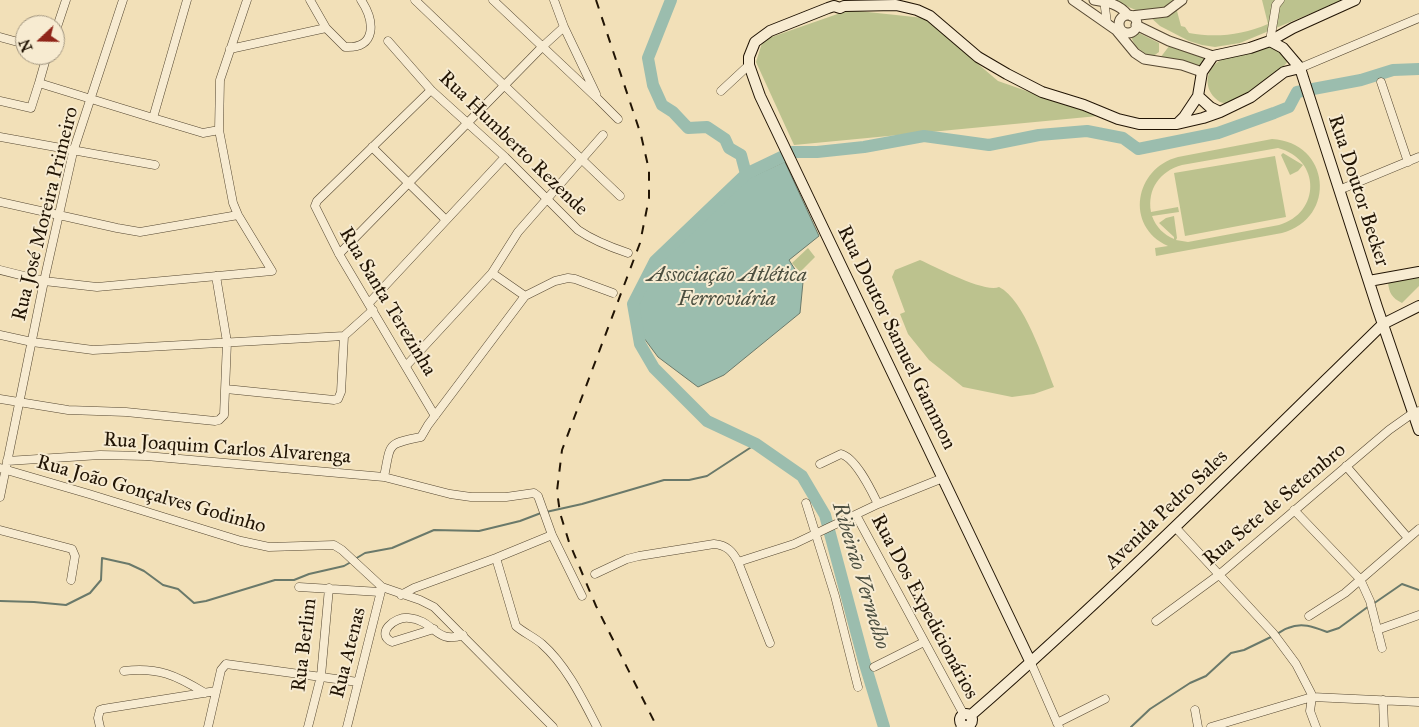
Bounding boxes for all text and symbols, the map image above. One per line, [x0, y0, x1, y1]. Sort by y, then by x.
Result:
north arrow [15, 15, 65, 65]
text: N [16, 37, 37, 54]
street label: Rua Humberto Rezende [433, 67, 593, 221]
street label: Rua José Moreira Primeiro [8, 105, 84, 323]
street label: Rua Doutor Becker [1322, 112, 1394, 270]
street label: Rua Doutor Samuel Gammon [831, 222, 961, 454]
street label: Rua Santa Terezinha [333, 223, 441, 381]
water label: Associação Atlética Ferroviária [647, 263, 807, 313]
street label: Rua Joaquim Carlos Alvarenga [102, 428, 352, 470]
street label: Rua Sete de Setembro [1199, 438, 1351, 572]
street label: Avenida Pedro Sales [1101, 445, 1233, 575]
street label: Rua João Gonçalves Godinho [33, 451, 269, 539]
water label: Ribeirão Vermelho [826, 499, 894, 653]
street label: Rua Dos Expedicionários [865, 511, 983, 703]
street label: Rua Berlim [287, 597, 323, 693]
street label: Rua Atenas [326, 605, 372, 701]

